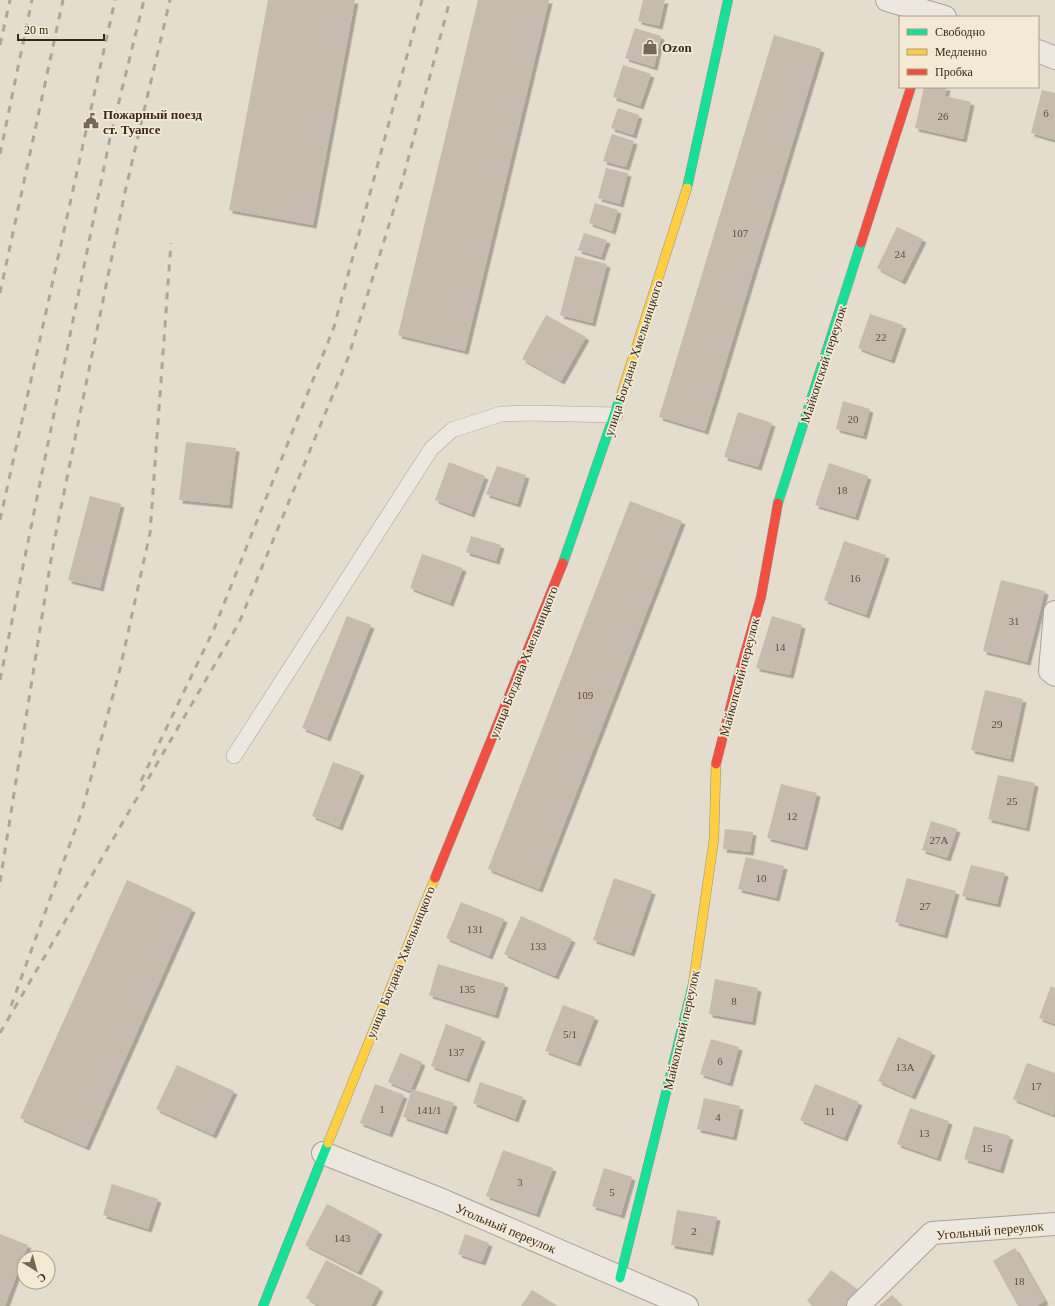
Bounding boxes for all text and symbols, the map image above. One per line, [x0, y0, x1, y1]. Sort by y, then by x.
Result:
scale bar [18, 16, 104, 42]
legend [899, 16, 1039, 88]
text: 20 m [24, 23, 49, 37]
text: Свободно [935, 25, 985, 39]
shop icon: Ozon [641, 38, 659, 56]
place label: Ozon [662, 40, 692, 55]
text: Медленно [935, 45, 987, 59]
text: Пробка [935, 65, 973, 79]
place label: Пожарный поезд ст. Туапсе [103, 107, 203, 137]
house number: 6 [1043, 107, 1049, 119]
house number: 26 [938, 110, 949, 122]
public building icon: Пожарный поезд ст. Туапсе [82, 112, 100, 130]
house number: 107 [732, 227, 749, 239]
house number: 24 [895, 248, 906, 260]
street label: улица Богдана Хмельницкого [601, 278, 666, 438]
street label: Майкопский переулок [797, 303, 850, 425]
house number: 22 [876, 331, 887, 343]
house number: 20 [848, 413, 859, 425]
house number: 18 [837, 484, 848, 496]
house number: 16 [850, 572, 861, 584]
street label: улица Богдана Хмельницкого [486, 584, 561, 740]
street label: Майкопский переулок [716, 615, 763, 738]
house number: 31 [1009, 615, 1020, 627]
house number: 14 [775, 641, 786, 653]
house number: 109 [577, 689, 594, 701]
house number: 29 [992, 718, 1003, 730]
house number: 25 [1007, 795, 1018, 807]
house number: 12 [787, 810, 798, 822]
house number: 27А [930, 834, 949, 846]
house number: 10 [756, 872, 767, 884]
street label: улица Богдана Хмельницкого [363, 884, 438, 1040]
house number: 27 [920, 900, 931, 912]
house number: 131 [467, 923, 483, 935]
house number: 133 [530, 940, 547, 952]
street label: Майкопский переулок [660, 968, 703, 1092]
house number: 135 [459, 983, 476, 995]
house number: 8 [731, 995, 737, 1007]
house number: 5/1 [563, 1028, 577, 1040]
house number: 137 [448, 1046, 465, 1058]
house number: 6 [717, 1055, 723, 1067]
house number: 13А [896, 1061, 915, 1073]
house number: 17 [1031, 1080, 1042, 1092]
house number: 1 [379, 1103, 385, 1115]
house number: 141/1 [416, 1104, 442, 1116]
house number: 11 [825, 1105, 835, 1117]
house number: 4 [715, 1111, 721, 1123]
house number: 13 [919, 1127, 930, 1139]
house number: 15 [982, 1142, 993, 1154]
house number: 3 [517, 1176, 523, 1188]
house number: 5 [609, 1186, 615, 1198]
street label: Угольный переулок [453, 1201, 559, 1257]
street label: Угольный переулок [936, 1218, 1045, 1243]
house number: 2 [691, 1225, 697, 1237]
house number: 143 [334, 1232, 351, 1244]
north arrow [16, 1250, 56, 1290]
text: С [35, 1271, 49, 1285]
house number: 18 [1014, 1275, 1025, 1287]

